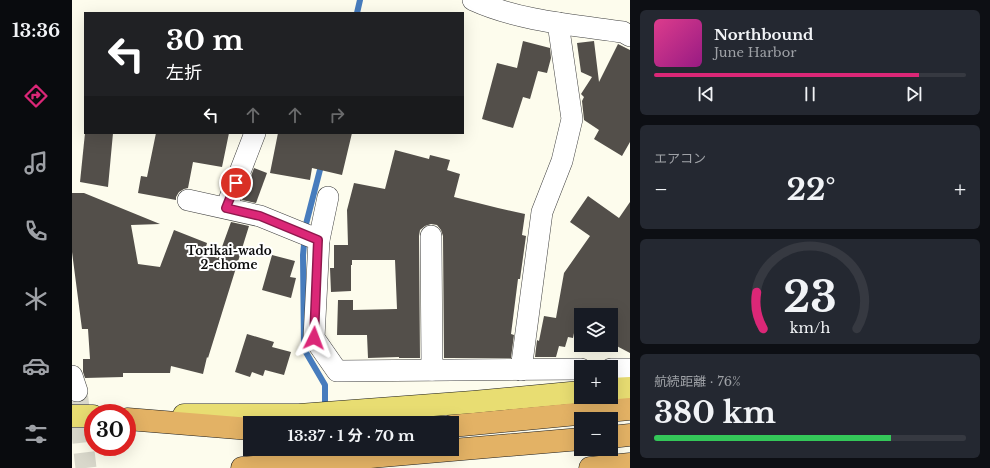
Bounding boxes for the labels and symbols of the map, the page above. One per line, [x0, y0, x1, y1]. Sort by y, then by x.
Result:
pin [219, 166, 253, 200]
district label: Torikai-wado 2-chome [186, 243, 272, 272]
position arrow [293, 317, 335, 359]
speed limit sign: 30 [84, 404, 136, 456]

